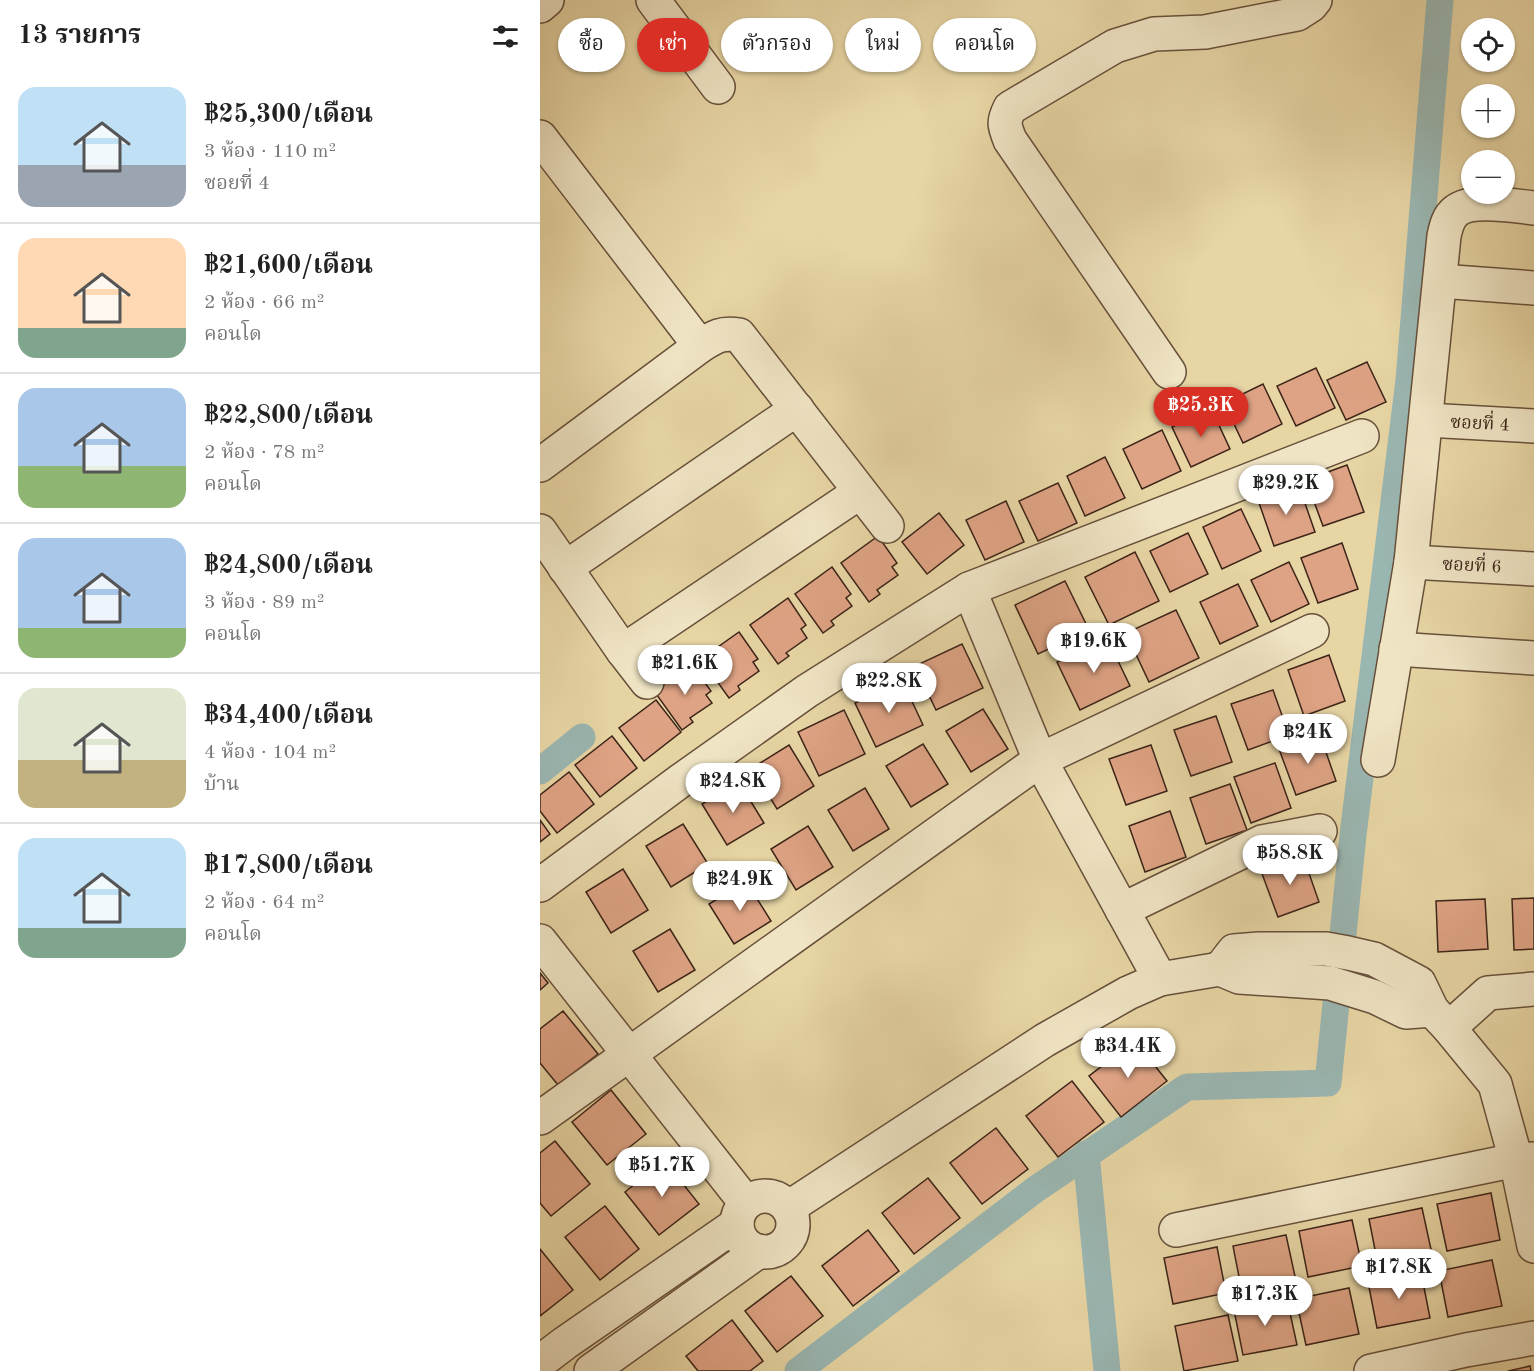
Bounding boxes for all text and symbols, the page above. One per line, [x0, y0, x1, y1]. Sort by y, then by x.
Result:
chip: ซื้อ [558, 18, 625, 72]
chip: เช่า [637, 18, 709, 72]
chip: ตัวกรอง [721, 18, 833, 72]
chip: ใหม่ [845, 18, 921, 72]
chip: คอนโด [933, 18, 1036, 72]
map controls [1461, 18, 1515, 204]
button: locate [1461, 18, 1515, 72]
icon: filters [489, 20, 522, 53]
text: 13 รายการ [18, 23, 141, 49]
button: + [1461, 84, 1515, 138]
text: ฿25,300/เดือน [204, 102, 373, 128]
icon: home [66, 111, 138, 183]
text: 3 ห้อง · 110 m² [204, 142, 336, 162]
button: − [1461, 150, 1515, 204]
text: ซอยที่ 4 [204, 174, 270, 194]
text: ฿21,600/เดือน [204, 253, 373, 279]
icon: home [66, 262, 138, 334]
text: 2 ห้อง · 66 m² [204, 293, 324, 313]
text: คอนโด [204, 325, 262, 345]
pin: ฿25.3K [1152, 387, 1250, 438]
text: ฿25.3K [1168, 396, 1234, 416]
text: ฿22,800/เดือน [204, 403, 373, 429]
street label: ซอยที่ 4 [1450, 407, 1510, 435]
icon: home [66, 412, 138, 484]
text: 2 ห้อง · 78 m² [204, 443, 324, 463]
pin: ฿29.2K [1237, 465, 1335, 516]
text: ฿29.2K [1253, 474, 1319, 494]
text: คอนโด [204, 475, 262, 495]
street label: ซอยที่ 6 [1442, 549, 1502, 577]
text: ฿24,800/เดือน [204, 553, 373, 579]
icon: home [66, 562, 138, 634]
text: 3 ห้อง · 89 m² [204, 593, 324, 613]
pin: ฿19.6K [1045, 623, 1143, 674]
text: คอนโด [204, 625, 262, 645]
text: ฿19.6K [1061, 632, 1127, 652]
pin: ฿21.6K [636, 645, 734, 696]
text: ฿21.6K [652, 654, 718, 674]
pin: ฿22.8K [840, 663, 938, 714]
text: ฿22.8K [856, 672, 922, 692]
text: ฿34,400/เดือน [204, 703, 373, 729]
icon: home [66, 712, 138, 784]
pin: ฿24K [1272, 714, 1344, 765]
text: ฿24K [1283, 723, 1333, 743]
text: 4 ห้อง · 104 m² [204, 743, 336, 763]
pin: ฿24.8K [684, 763, 782, 814]
text: ฿24.8K [700, 772, 766, 792]
text: บ้าน [204, 775, 240, 795]
pin: ฿58.8K [1241, 835, 1339, 886]
text: ฿58.8K [1257, 844, 1323, 864]
text: ฿17,800/เดือน [204, 853, 373, 879]
pin: ฿24.9K [691, 861, 789, 912]
icon: home [66, 862, 138, 934]
text: ฿24.9K [707, 870, 773, 890]
text: 2 ห้อง · 64 m² [204, 893, 324, 913]
text: คอนโด [204, 925, 262, 945]
pin: ฿34.4K [1079, 1028, 1177, 1079]
text: ฿34.4K [1095, 1037, 1161, 1057]
pin: ฿51.7K [613, 1147, 711, 1198]
text: ฿51.7K [629, 1156, 695, 1176]
pin: ฿17.8K [1350, 1249, 1448, 1300]
text: ฿17.8K [1366, 1258, 1432, 1278]
pin: ฿17.3K [1216, 1276, 1314, 1327]
text: ฿17.3K [1232, 1285, 1298, 1305]

